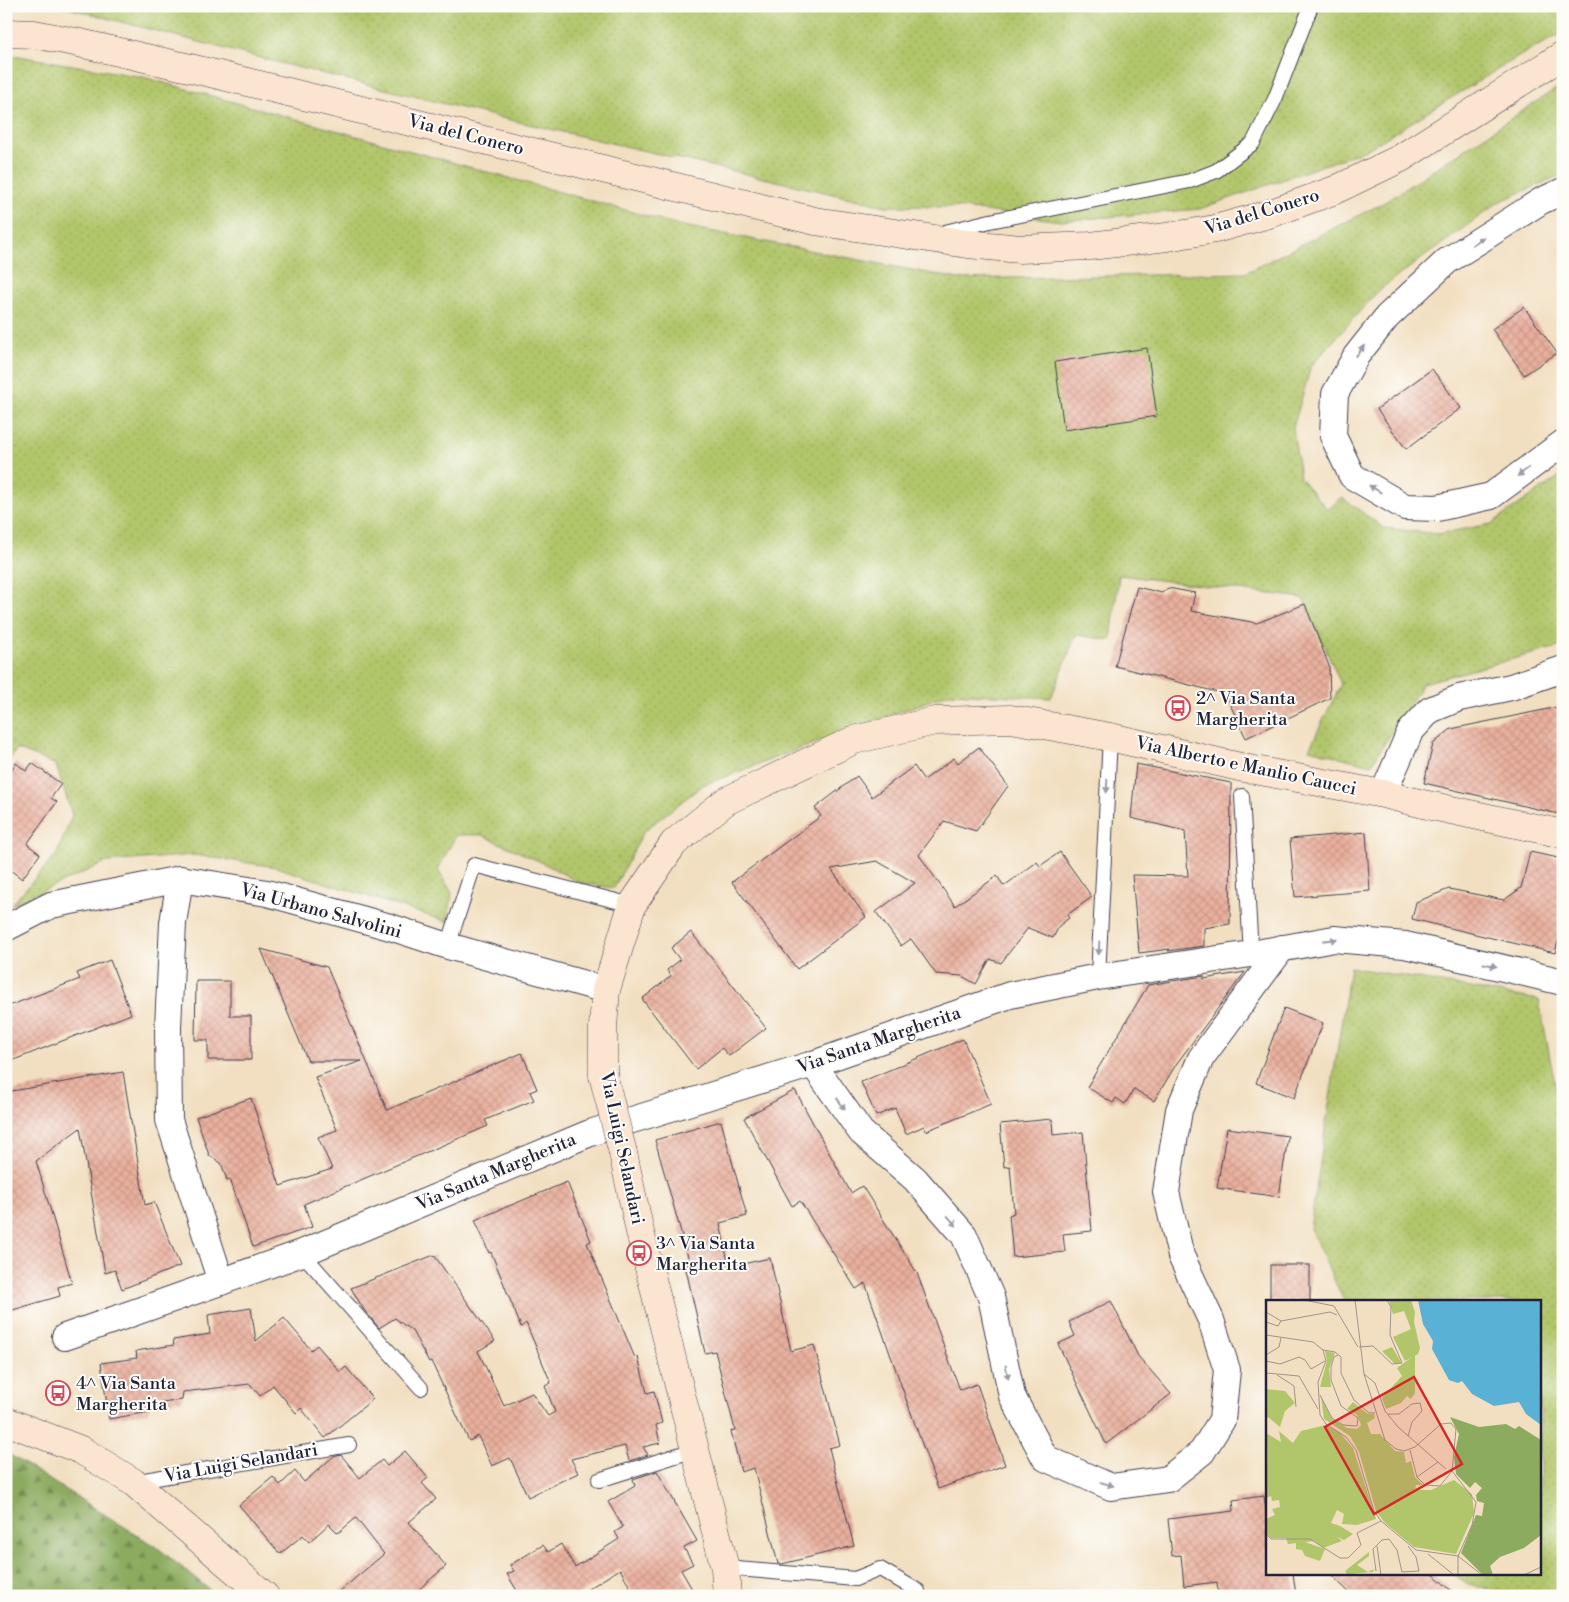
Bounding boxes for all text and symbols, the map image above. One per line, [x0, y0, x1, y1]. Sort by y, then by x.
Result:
street label: Via del Conero [405, 109, 526, 161]
street label: Via del Conero [1201, 184, 1322, 241]
one-way arrow [1471, 236, 1485, 246]
one-way arrow [1354, 345, 1365, 358]
one-way arrow [1517, 466, 1530, 477]
one-way arrow [1368, 485, 1382, 494]
place label: 2^ Via Santa Margherita [1196, 687, 1296, 731]
bus stop icon: 2^ Via Santa Margherita [1165, 695, 1191, 721]
street label: Via Alberto e Manlio Caucci [1132, 731, 1359, 801]
one-way arrow [1103, 778, 1111, 794]
street label: Via Urbano Salvolini [237, 878, 404, 944]
one-way arrow [1322, 936, 1338, 944]
one-way arrow [1095, 940, 1103, 956]
one-way arrow [1482, 961, 1497, 969]
street label: Via Santa Margherita [793, 1001, 965, 1079]
street label: Via Luigi Selandari [594, 1068, 649, 1227]
one-way arrow [836, 1097, 846, 1110]
street label: Via Santa Margherita [412, 1128, 580, 1217]
one-way arrow [947, 1214, 958, 1227]
place label: 3^ Via Santa Margherita [656, 1232, 756, 1276]
bus stop icon: 3^ Via Santa Margherita [626, 1240, 652, 1266]
inset map [1266, 1300, 1542, 1574]
one-way arrow [1003, 1364, 1011, 1379]
place label: 4^ Via Santa Margherita [76, 1372, 177, 1416]
bus stop icon: 4^ Via Santa Margherita [45, 1380, 71, 1406]
street label: Via Luigi Selandari [161, 1438, 320, 1488]
one-way arrow [1100, 1480, 1115, 1488]

